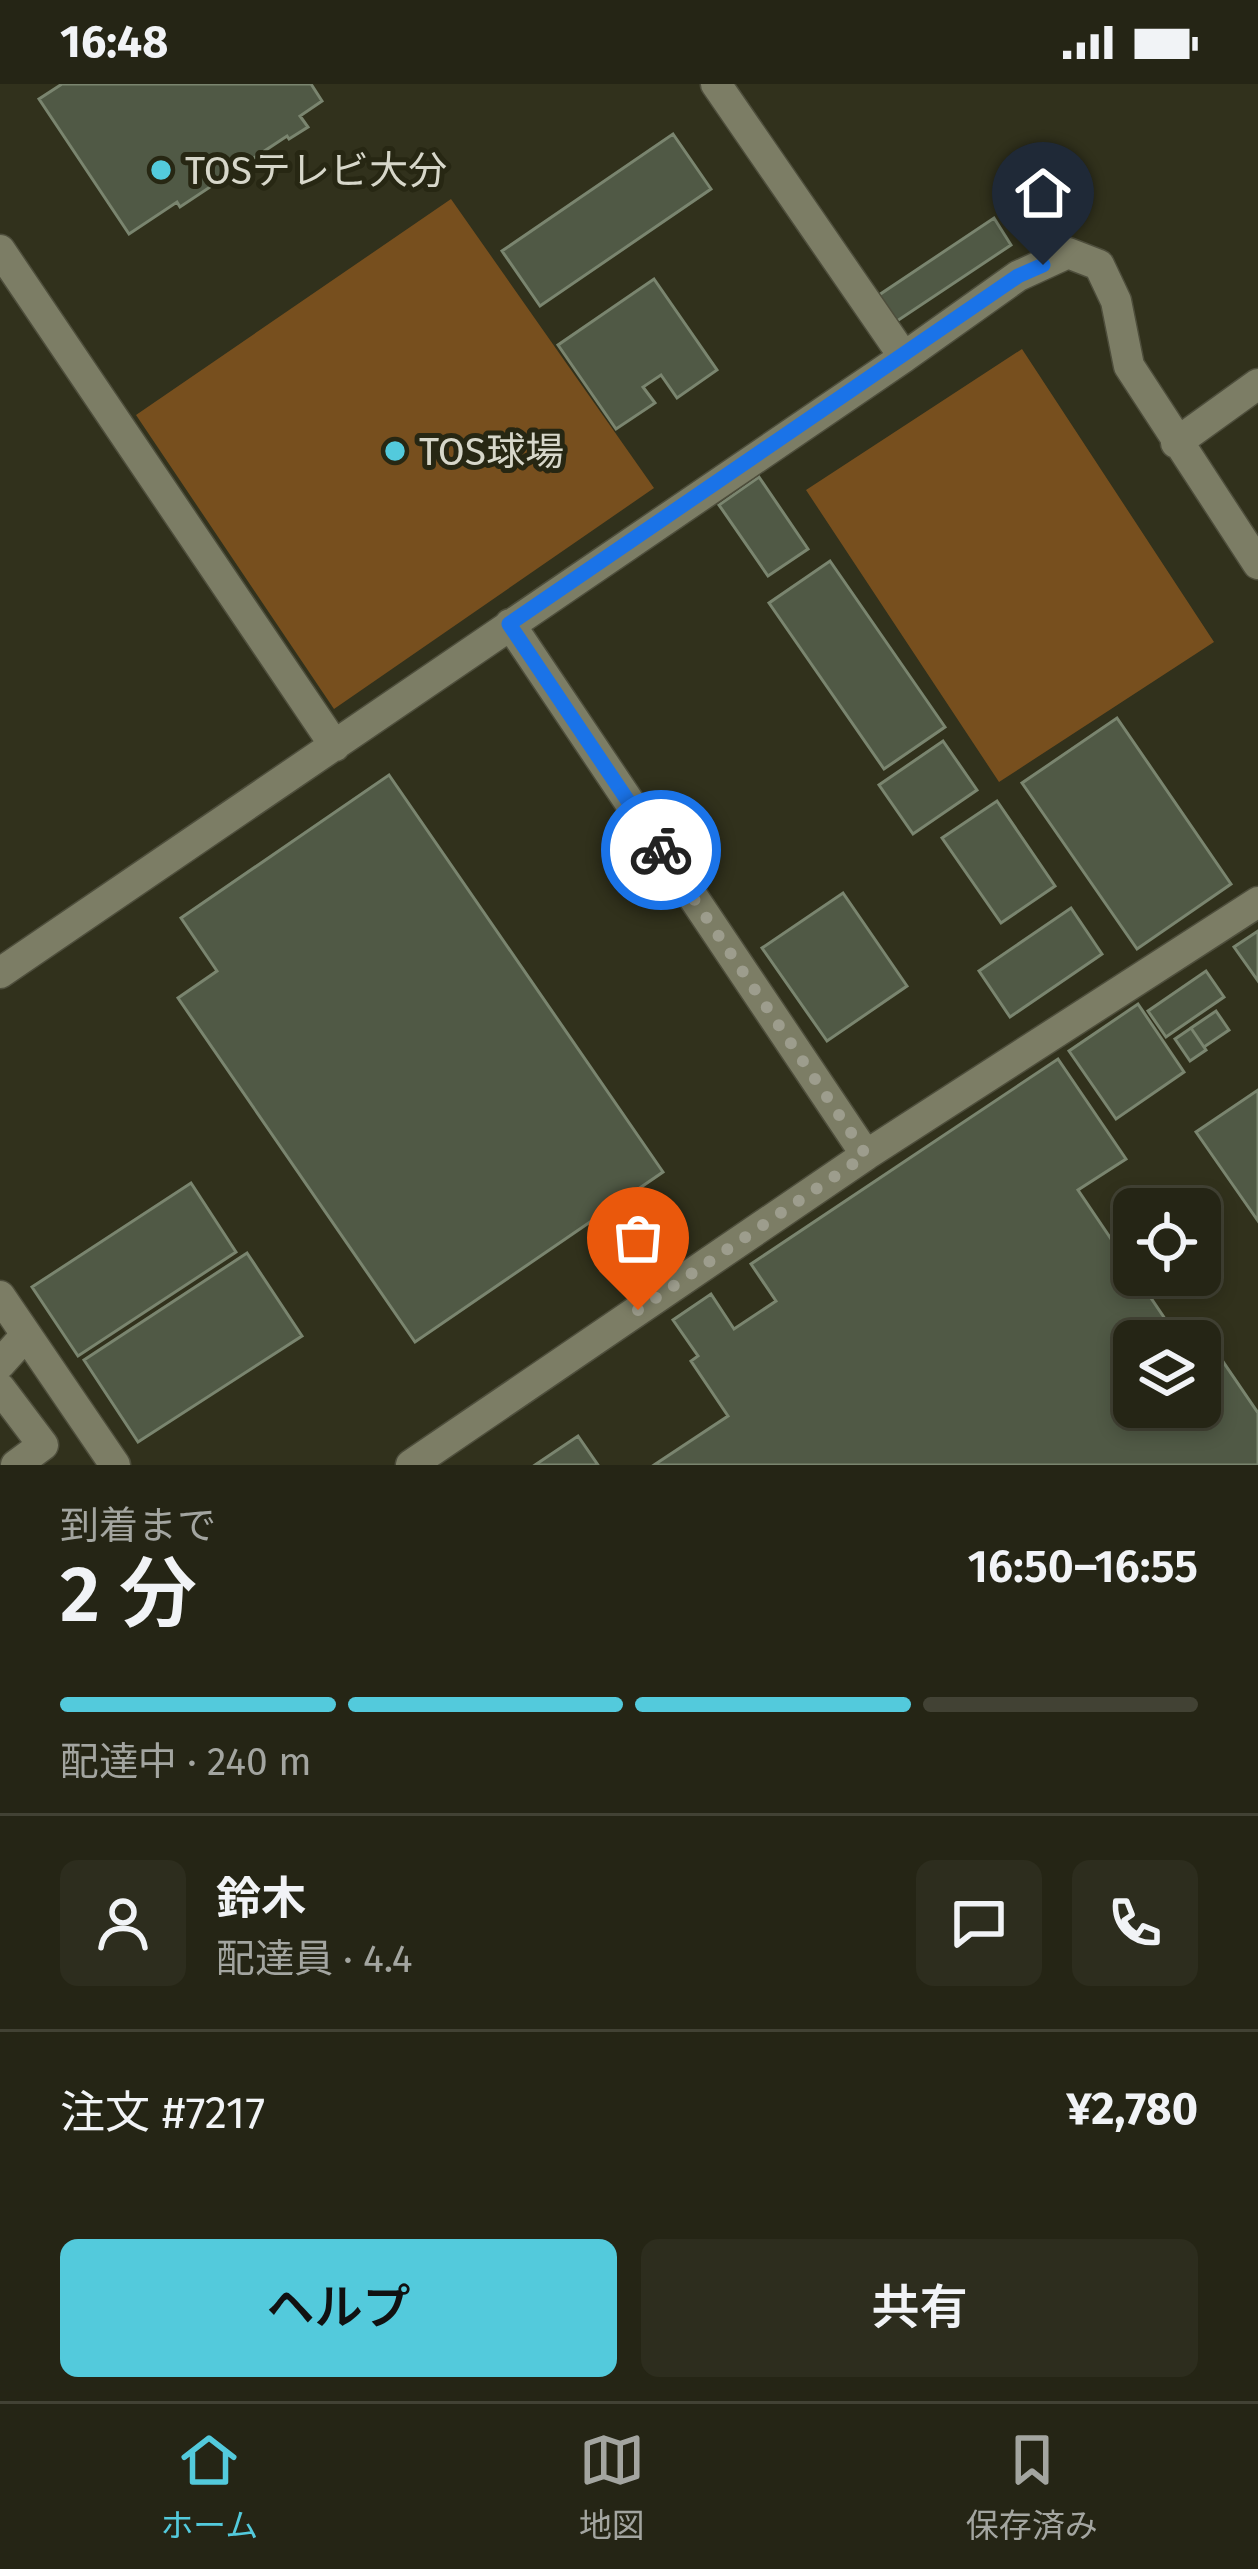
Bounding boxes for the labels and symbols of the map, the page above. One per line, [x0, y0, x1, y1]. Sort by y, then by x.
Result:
pin [992, 142, 1094, 265]
place label: TOSテレビ大分 [185, 148, 447, 194]
marker: TOSテレビ大分 [148, 157, 174, 183]
place label: TOS球場 [419, 429, 564, 475]
marker: TOS球場 [382, 438, 408, 464]
courier [601, 790, 721, 910]
pin [587, 1187, 689, 1310]

